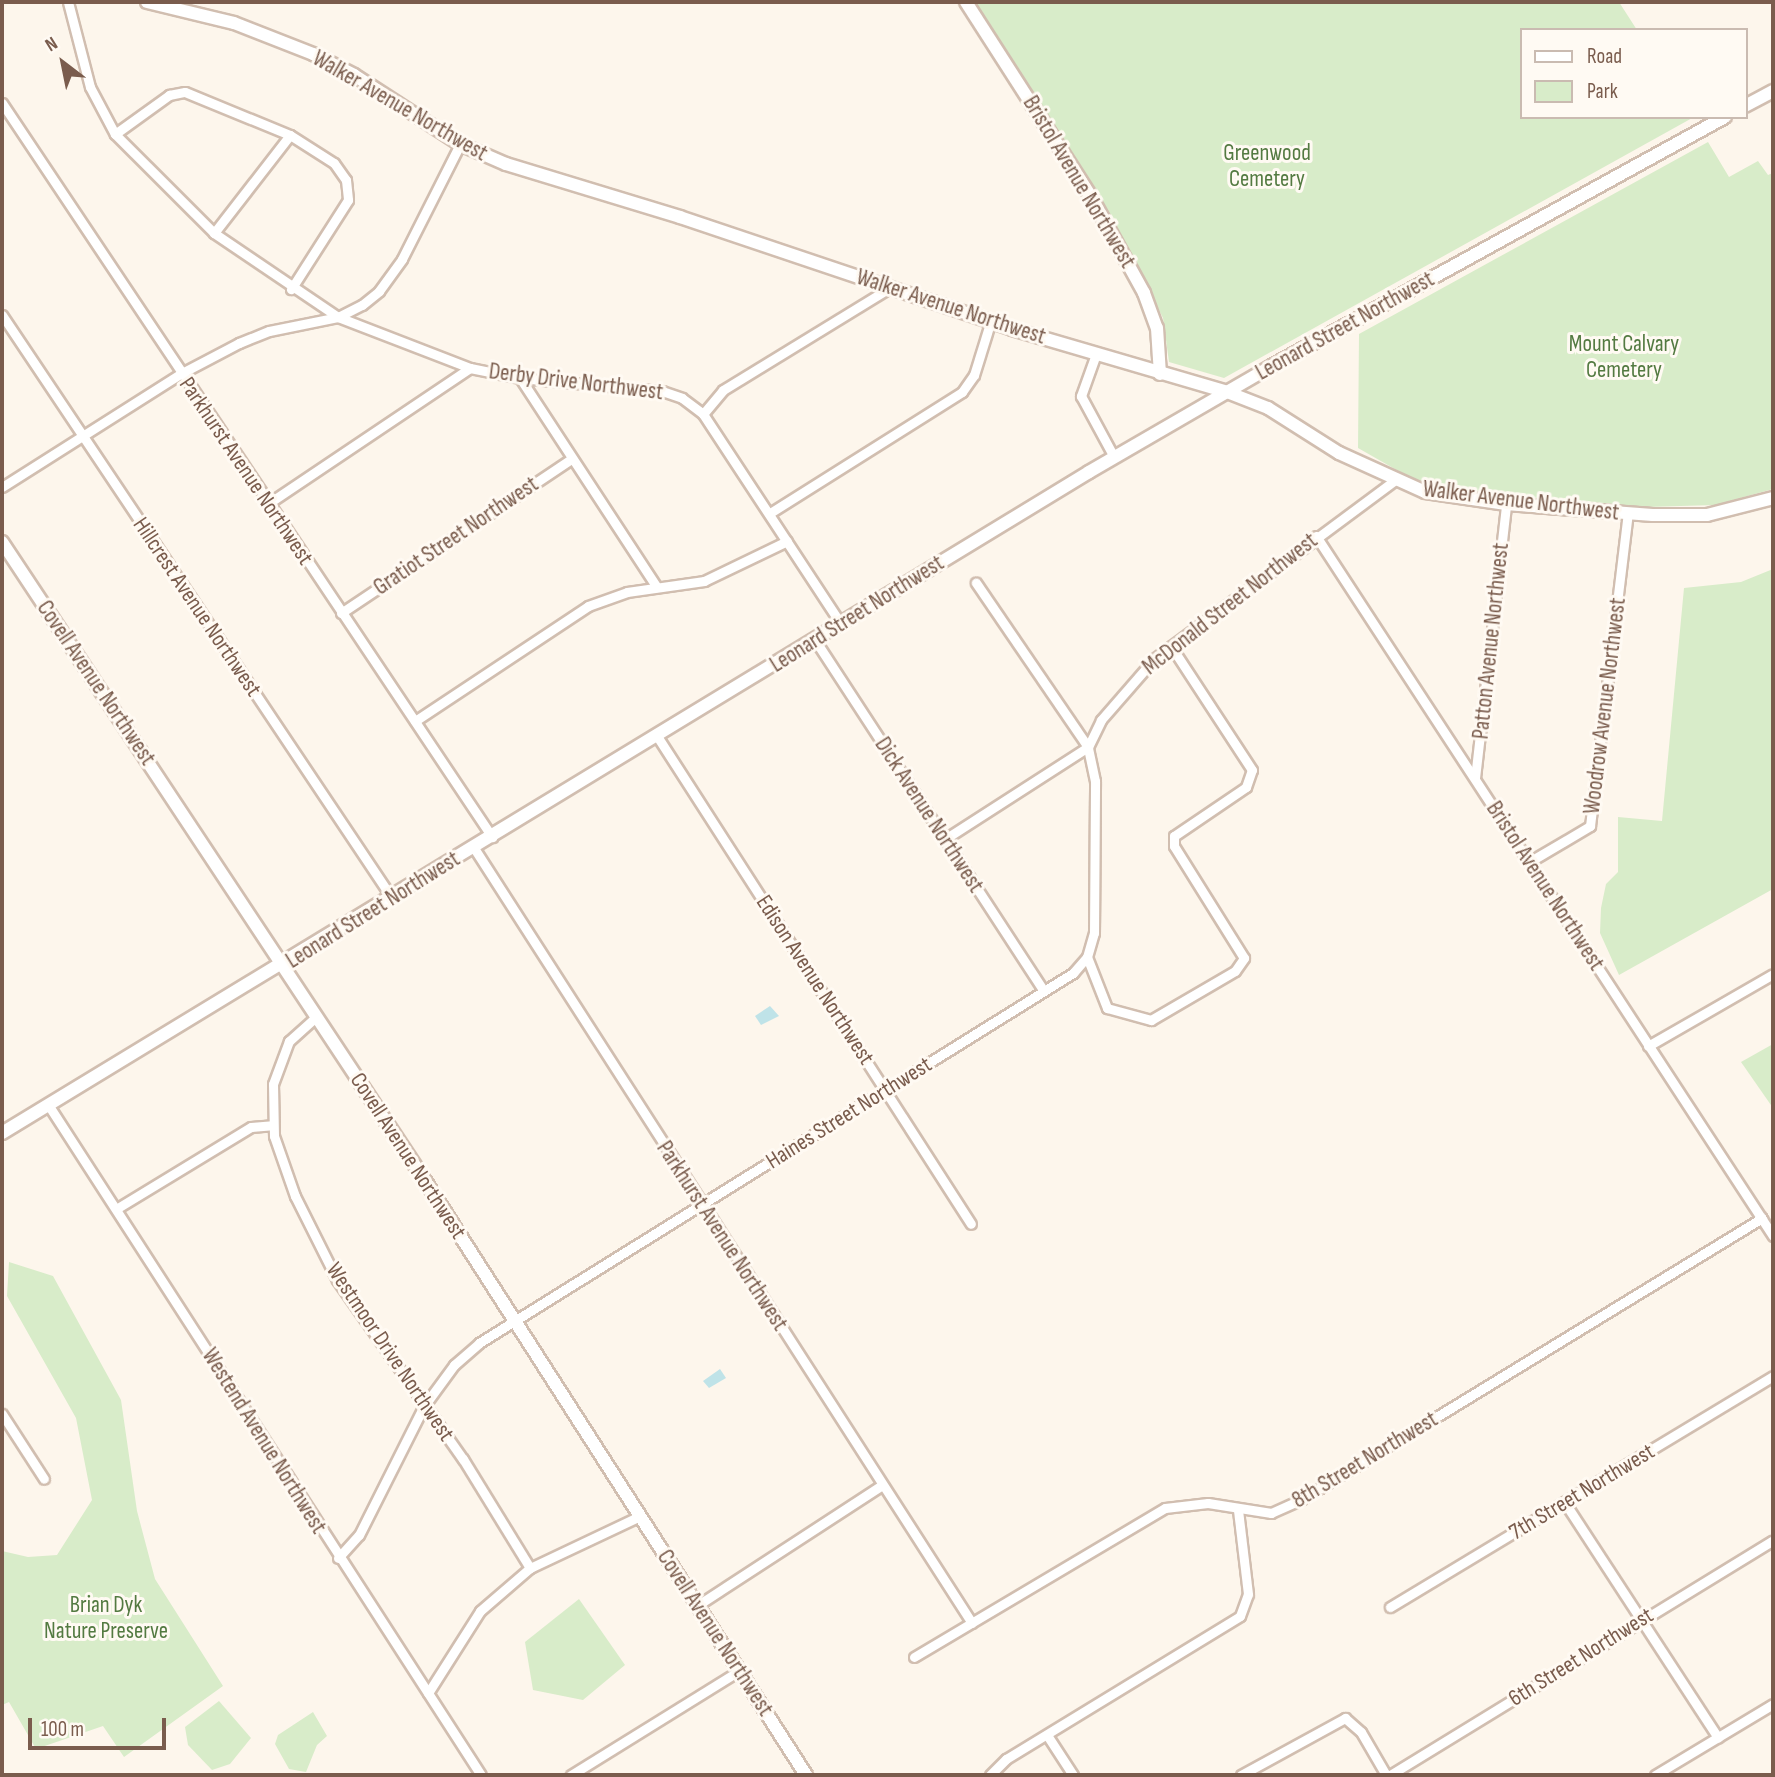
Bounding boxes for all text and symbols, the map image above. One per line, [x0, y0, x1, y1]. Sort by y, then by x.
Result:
north arrow [28, 28, 98, 98]
legend [1520, 28, 1747, 119]
text: N [41, 32, 62, 57]
text: Road [1587, 44, 1622, 69]
street label: Walker Avenue Northwest [308, 45, 492, 167]
text: Park [1587, 79, 1618, 104]
street label: Bristol Avenue Northwest [1017, 91, 1141, 273]
park label: Greenwood Cemetery [1223, 139, 1311, 193]
street label: Walker Avenue Northwest [853, 263, 1049, 351]
street label: Leonard Street Northwest [1251, 266, 1439, 386]
park label: Mount Calvary Cemetery [1569, 330, 1679, 384]
street label: Derby Drive Northwest [487, 358, 665, 406]
street label: Parkhurst Avenue Northwest [173, 372, 319, 570]
street label: Gratiot Street Northwest [368, 471, 544, 601]
street label: Walker Avenue Northwest [1421, 475, 1621, 527]
street label: Hillcrest Avenue Northwest [127, 512, 267, 702]
street label: McDonald Street Northwest [1137, 527, 1323, 681]
street label: Patton Avenue Northwest [1467, 541, 1515, 741]
street label: Leonard Street Northwest [765, 549, 949, 679]
street label: Covell Avenue Northwest [31, 595, 161, 771]
street label: Woodrow Avenue Northwest [1578, 596, 1632, 816]
street label: Dick Avenue Northwest [869, 732, 989, 898]
street label: Bristol Avenue Northwest [1480, 796, 1610, 976]
street label: Leonard Street Northwest [281, 845, 465, 975]
street label: Edison Avenue Northwest [750, 890, 880, 1070]
street label: Haines Street Northwest [761, 1051, 937, 1175]
street label: Covell Avenue Northwest [344, 1068, 472, 1244]
street label: Parkhurst Avenue Northwest [650, 1136, 794, 1336]
street label: Westmoor Drive Northwest [320, 1257, 460, 1447]
street label: Westend Avenue Northwest [196, 1343, 332, 1539]
street label: 8th Street Northwest [1287, 1406, 1443, 1514]
street label: 7th Street Northwest [1504, 1438, 1660, 1546]
street label: Covell Avenue Northwest [651, 1545, 779, 1721]
park label: Brian Dyk Nature Preserve [44, 1591, 168, 1645]
street label: 6th Street Northwest [1504, 1602, 1658, 1712]
scale bar [32, 1704, 170, 1748]
text: 100 m [41, 1717, 84, 1742]

